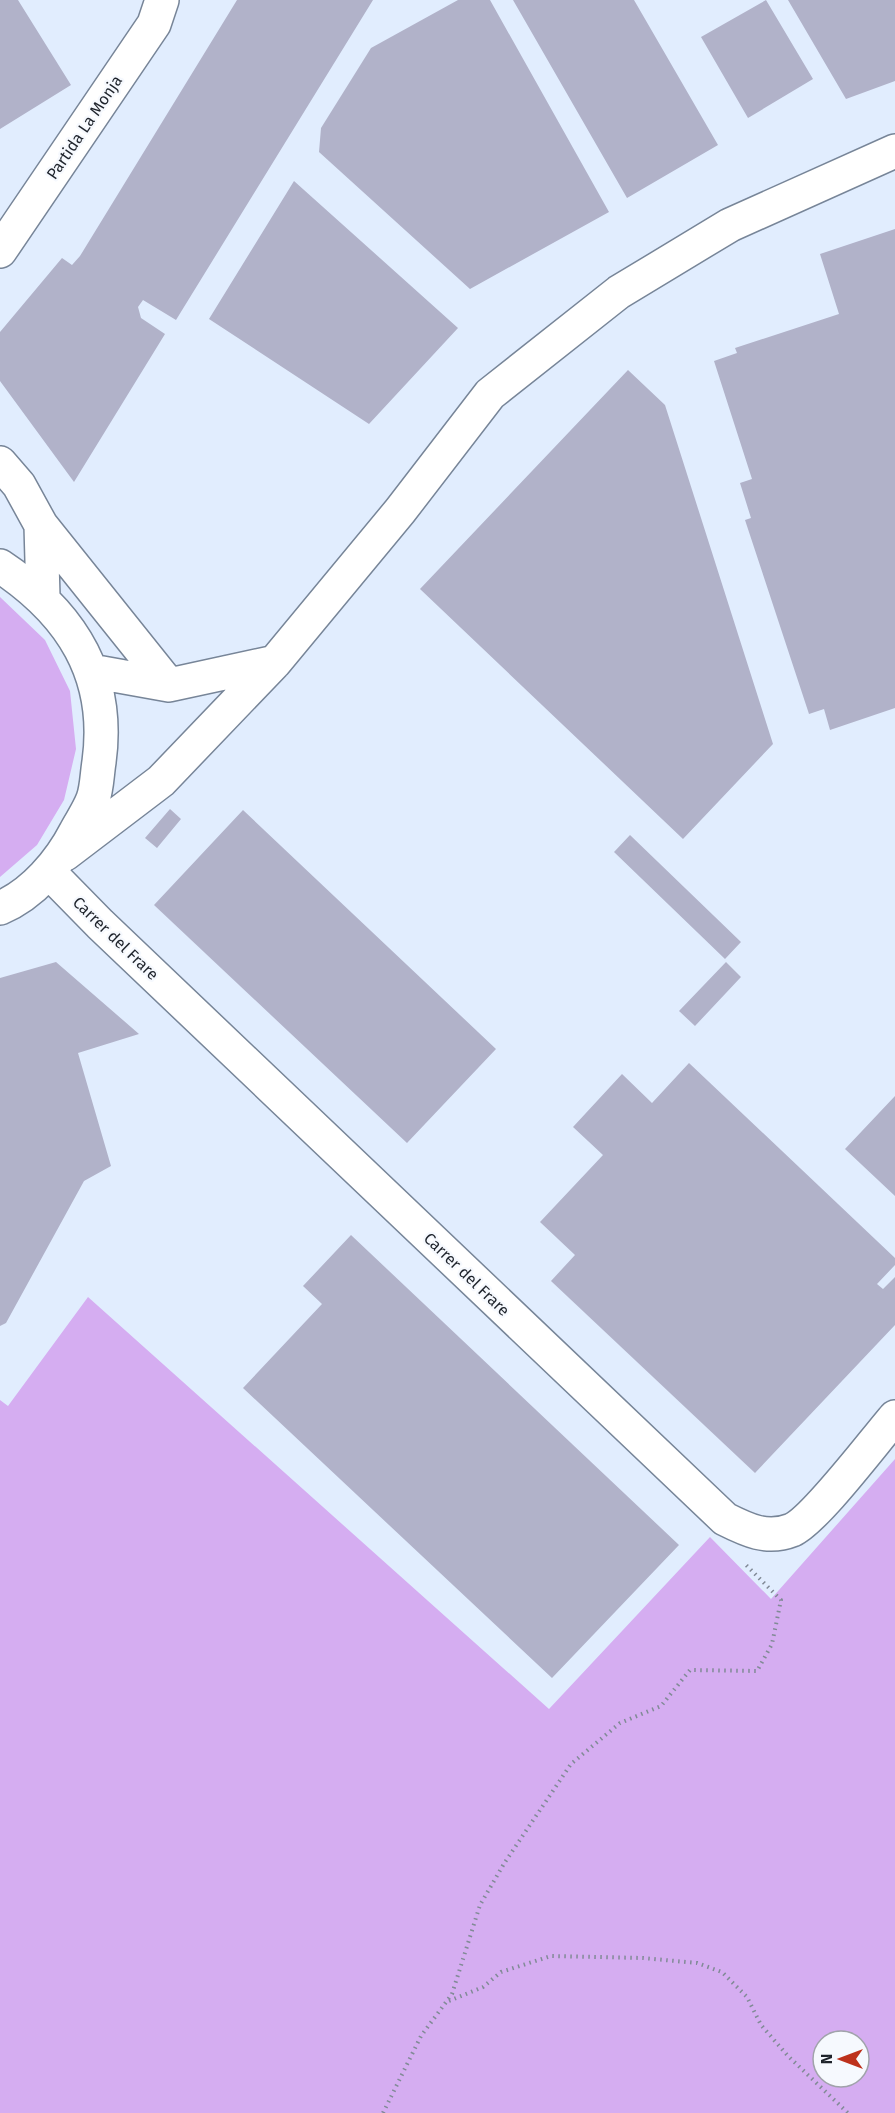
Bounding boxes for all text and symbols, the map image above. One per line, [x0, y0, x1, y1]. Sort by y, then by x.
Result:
street label: Partida La Monja [43, 72, 126, 183]
street label: Carrer del Frare [69, 893, 162, 984]
street label: Carrer del Frare [420, 1229, 513, 1320]
north arrow [811, 2029, 871, 2089]
text: N [817, 2054, 836, 2064]

